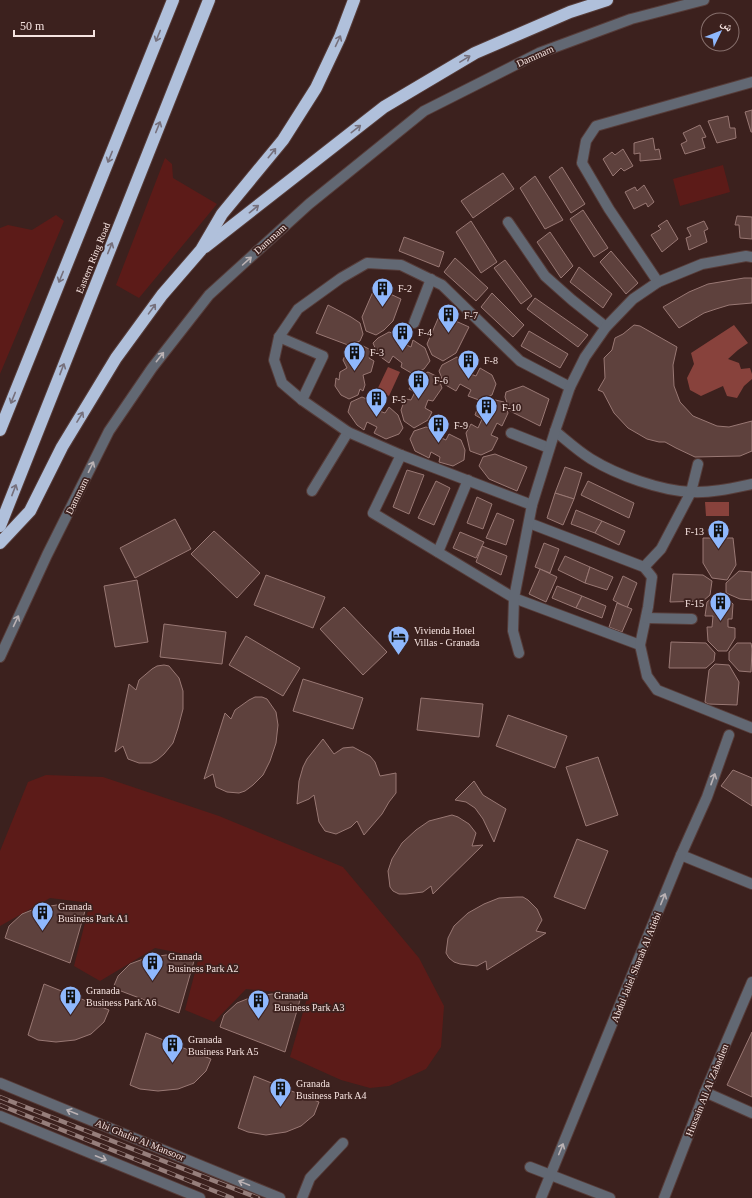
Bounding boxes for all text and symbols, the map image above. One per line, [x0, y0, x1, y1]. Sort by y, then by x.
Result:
scale bar [14, 12, 94, 38]
north arrow [700, 12, 740, 52]
text: ش [717, 17, 736, 35]
text: 50 m [20, 19, 45, 33]
one-way arrow [154, 30, 161, 42]
one-way arrow [335, 36, 342, 48]
street label: Dammam [515, 43, 555, 69]
one-way arrow [459, 54, 471, 62]
one-way arrow [155, 122, 162, 134]
one-way arrow [351, 124, 362, 133]
one-way arrow [268, 148, 277, 159]
one-way arrow [105, 150, 113, 162]
one-way arrow [248, 205, 259, 213]
street label: Eastern Ring Road [74, 221, 112, 295]
street label: Dammam [252, 222, 288, 256]
one-way arrow [106, 243, 114, 255]
one-way arrow [242, 256, 252, 265]
one-way arrow [57, 271, 65, 283]
building icon: F-2 [369, 275, 395, 308]
place label: F-2 [398, 283, 412, 294]
building icon: F-7 [435, 302, 461, 335]
one-way arrow [148, 303, 156, 314]
place label: F-7 [464, 310, 478, 321]
building icon: F-4 [389, 319, 415, 352]
place label: F-4 [418, 327, 432, 338]
building icon: F-3 [342, 339, 368, 372]
place label: F-3 [370, 347, 384, 358]
building icon: F-8 [455, 347, 481, 380]
one-way arrow [156, 351, 165, 362]
place label: F-8 [484, 355, 498, 366]
one-way arrow [58, 363, 66, 375]
building icon: F-6 [406, 367, 432, 400]
place label: F-6 [434, 375, 448, 386]
building icon: F-5 [363, 386, 389, 419]
one-way arrow [8, 392, 16, 404]
place label: F-5 [392, 394, 406, 405]
building icon: F-10 [474, 394, 500, 427]
place label: F-10 [502, 402, 521, 413]
one-way arrow [76, 412, 84, 423]
building icon: F-9 [425, 412, 451, 445]
place label: F-9 [454, 420, 468, 431]
one-way arrow [88, 461, 95, 473]
street label: Dammam [63, 476, 91, 516]
one-way arrow [11, 484, 19, 496]
building icon: F-13 [706, 518, 732, 551]
place label: F-13 [685, 526, 704, 537]
building icon: F-15 [707, 590, 733, 623]
place label: F-15 [685, 598, 704, 609]
one-way arrow [13, 616, 20, 628]
hotel icon: Vivienda Hotel Villas - Granada [386, 623, 412, 656]
place label: Vivienda Hotel Villas - Granada [414, 625, 480, 648]
one-way arrow [710, 774, 718, 786]
one-way arrow [660, 894, 667, 906]
building icon: Granada Business Park A1 [30, 899, 56, 932]
place label: Granada Business Park A1 [58, 901, 129, 924]
street label: Abdul Jaliel Sharah Al Atiebi [609, 910, 663, 1024]
building icon: Granada Business Park A2 [139, 949, 165, 982]
place label: Granada Business Park A2 [168, 951, 239, 974]
building icon: Granada Business Park A6 [57, 983, 83, 1016]
place label: Granada Business Park A6 [86, 985, 157, 1008]
building icon: Granada Business Park A3 [245, 988, 271, 1021]
place label: Granada Business Park A3 [274, 990, 345, 1013]
building icon: Granada Business Park A5 [159, 1032, 185, 1065]
place label: Granada Business Park A5 [188, 1034, 259, 1057]
street label: Hussain Ali Al Zabadien [683, 1042, 731, 1138]
building icon: Granada Business Park A4 [267, 1076, 293, 1109]
place label: Granada Business Park A4 [296, 1078, 367, 1101]
one-way arrow [67, 1108, 79, 1116]
street label: Abi Ghafar Al Mansoor [94, 1117, 187, 1163]
one-way arrow [558, 1144, 565, 1156]
one-way arrow [94, 1154, 106, 1162]
one-way arrow [239, 1179, 251, 1186]

